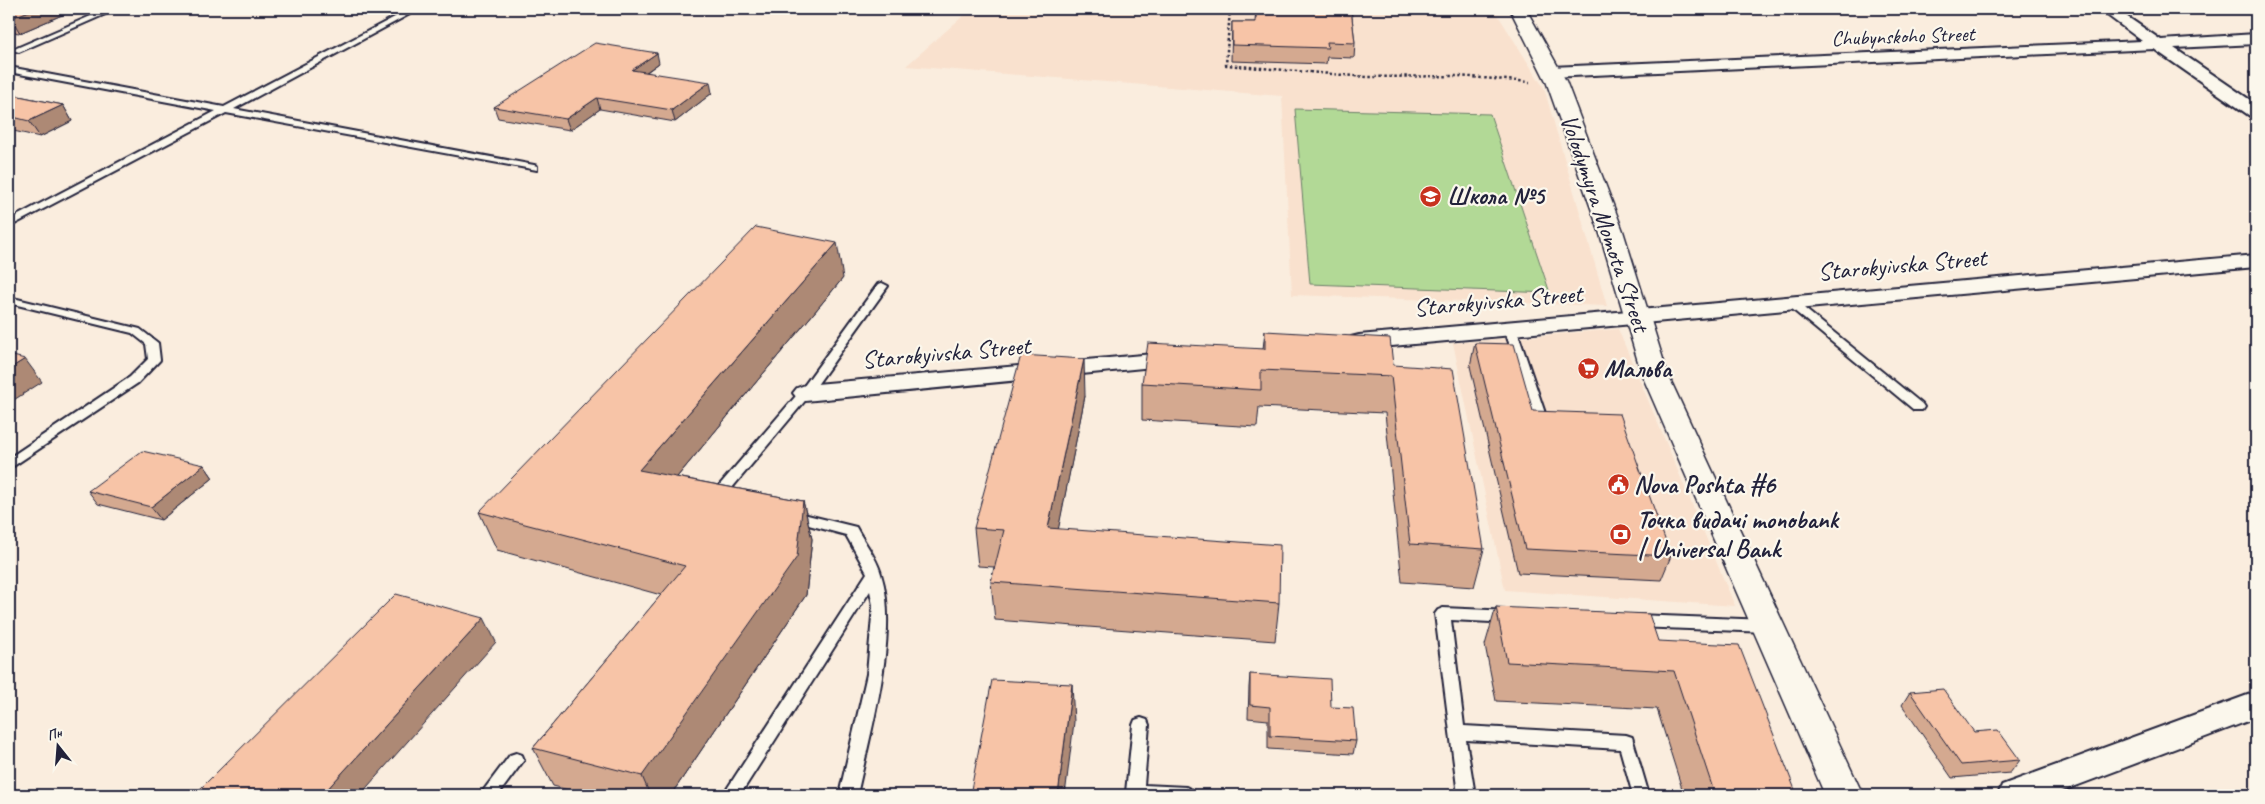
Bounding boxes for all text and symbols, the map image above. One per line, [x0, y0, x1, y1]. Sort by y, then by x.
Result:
street label: Chubynskoho Street [1831, 20, 1977, 51]
street label: Volodymyra Momota Street [1553, 110, 1658, 338]
place label: Школа №5 [1447, 180, 1546, 212]
school or university icon: Школа №5 [1419, 184, 1443, 208]
street label: Starokyivska Street [1816, 241, 1990, 288]
street label: Starokyivska Street [1412, 277, 1586, 324]
street label: Starokyivska Street [860, 329, 1034, 376]
place label: Мальва [1604, 353, 1673, 385]
supermarket icon: Мальва [1576, 357, 1600, 381]
place label: Nova Poshta #6 [1634, 469, 1777, 501]
public building icon: Nova Poshta #6 [1606, 473, 1630, 497]
place label: Точка видачі monobank | Universal Bank [1637, 504, 1840, 565]
bank icon: Точка видачі monobank | Universal Bank [1609, 522, 1633, 546]
north arrow [32, 722, 82, 772]
text: Пн [45, 724, 65, 744]

